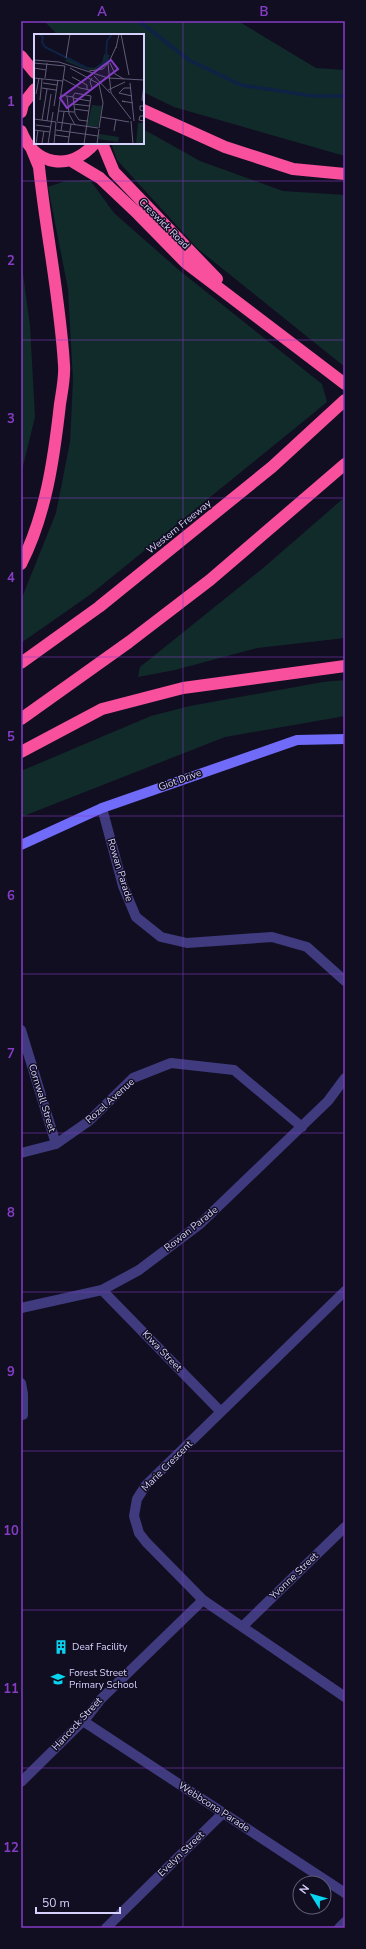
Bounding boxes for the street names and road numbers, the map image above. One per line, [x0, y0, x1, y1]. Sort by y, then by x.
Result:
street label: Creswick Road [136, 196, 193, 253]
street label: Western Freeway [144, 496, 215, 557]
street label: Giot Drive [157, 766, 203, 794]
street label: Rowan Parade [104, 837, 136, 903]
street label: Cornwall Street [25, 1062, 59, 1134]
street label: Rozel Avenue [82, 1075, 138, 1127]
street label: Rowan Parade [161, 1203, 221, 1255]
street label: Kiwa Street [139, 1327, 185, 1375]
street label: Marie Crescent [138, 1437, 196, 1495]
street label: Yvonne Street [266, 1549, 322, 1603]
street label: Hancock Street [49, 1694, 106, 1754]
street label: Webbcona Parade [176, 1779, 252, 1835]
street label: Evelyn Street [155, 1828, 208, 1880]

